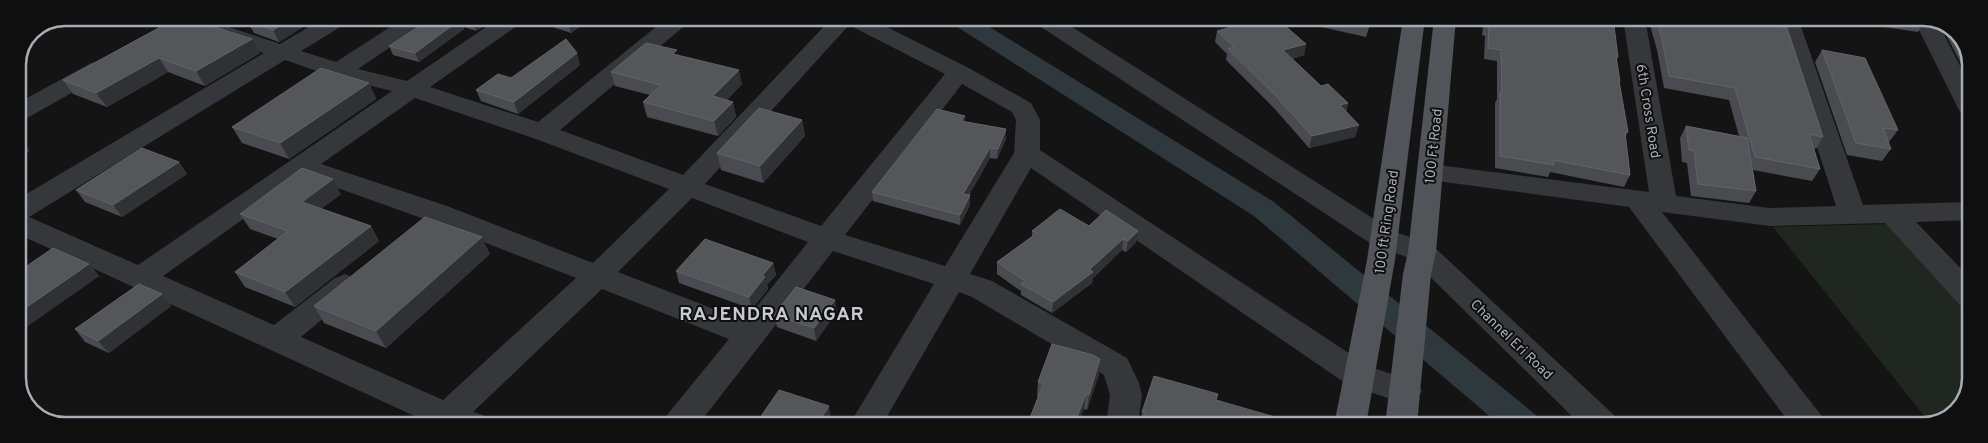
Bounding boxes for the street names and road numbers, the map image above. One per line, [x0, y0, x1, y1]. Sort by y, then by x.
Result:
street label: 6th Cross Road [1632, 63, 1663, 160]
street label: 100 Ft Road [1422, 108, 1447, 184]
street label: 100 ft Ring Road [1372, 169, 1403, 275]
street label: Channel Eri Road [1466, 296, 1556, 384]

